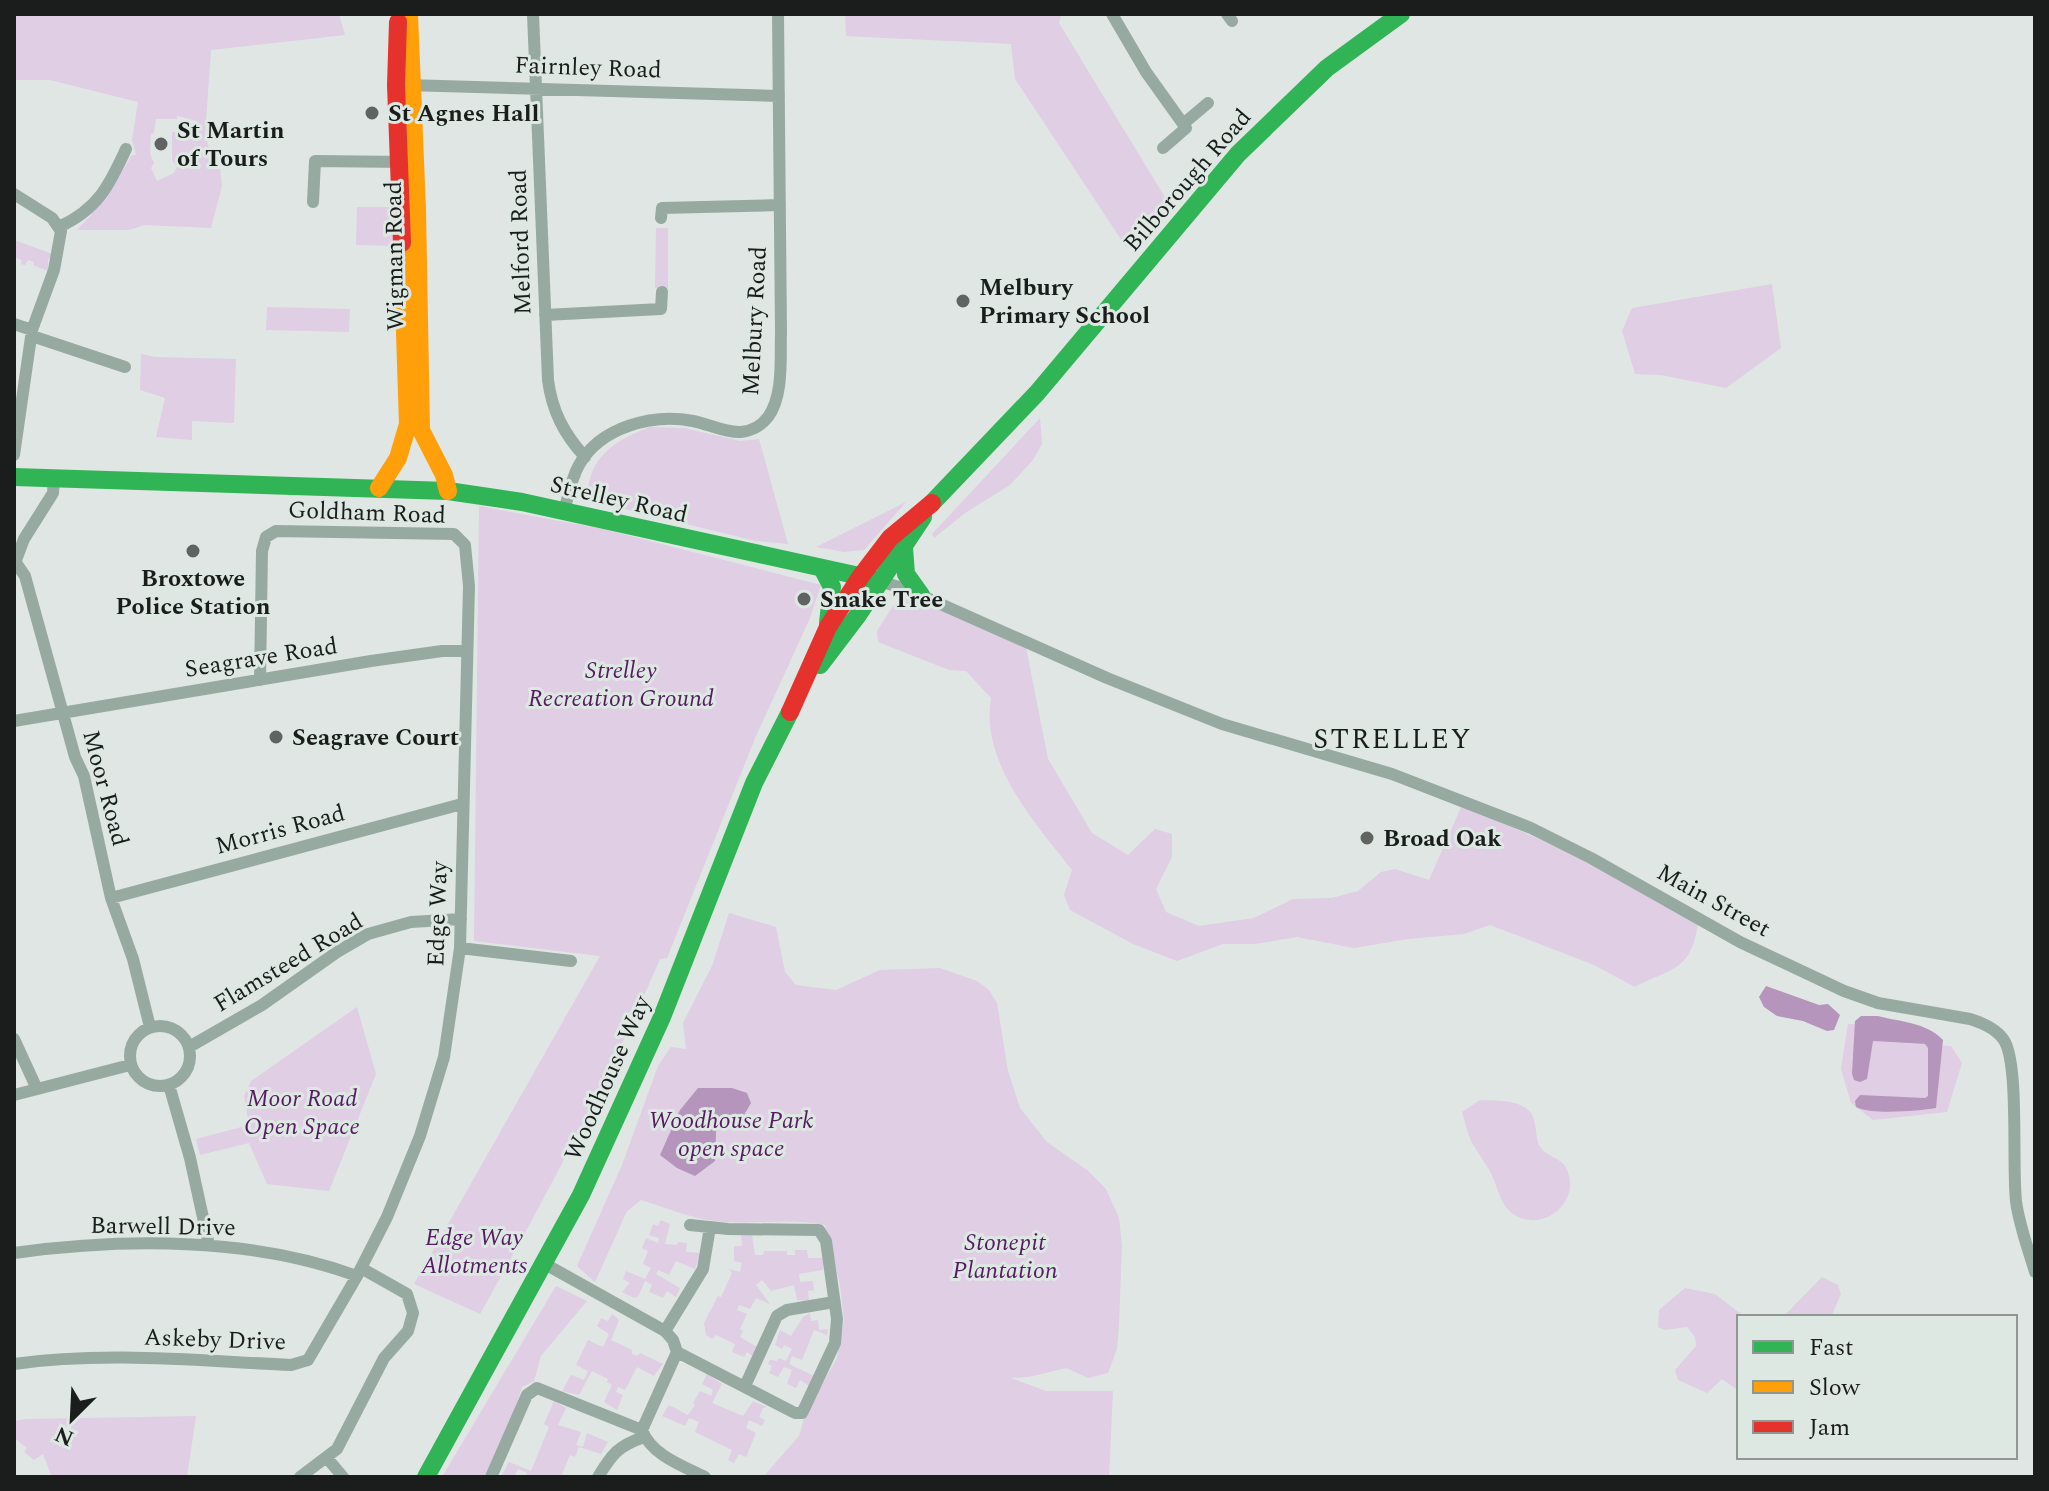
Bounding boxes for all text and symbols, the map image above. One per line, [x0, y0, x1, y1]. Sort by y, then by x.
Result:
street label: Fairnley Road [514, 47, 662, 89]
place label: St Agnes Hall [388, 96, 539, 132]
street label: Bilborough Road [1115, 101, 1260, 260]
marker: St Agnes Hall [363, 104, 381, 122]
place label: St Martin of Tours [177, 113, 285, 177]
marker: St Martin of Tours [152, 135, 170, 153]
street label: Melford Road [500, 168, 542, 316]
street label: Wigman Road [376, 181, 414, 331]
street label: Melbury Road [733, 245, 777, 397]
place label: Melbury Primary School [979, 270, 1150, 334]
marker: Melbury Primary School [954, 292, 972, 310]
street label: Strelley Road [546, 467, 691, 533]
street label: Goldham Road [287, 492, 447, 534]
marker: Broxtowe Police Station [184, 542, 202, 560]
place label: Broxtowe Police Station [115, 561, 271, 625]
place label: Snake Tree [820, 582, 943, 618]
marker: Snake Tree [795, 590, 813, 608]
street label: Seagrave Road [182, 628, 340, 688]
park label: Strelley Recreation Ground [528, 653, 714, 717]
district label: STRELLEY [1313, 718, 1473, 761]
place label: Seagrave Court [292, 720, 459, 756]
street label: Moor Road [72, 726, 138, 850]
marker: Seagrave Court [267, 728, 285, 746]
street label: Morris Road [211, 795, 349, 865]
place label: Broad Oak [1383, 821, 1502, 857]
marker: Broad Oak [1358, 829, 1376, 847]
street label: Main Street [1650, 855, 1777, 947]
street label: Edge Way [418, 859, 458, 968]
street label: Flamsteed Road [207, 904, 370, 1022]
street label: Woodhouse Way [555, 989, 661, 1167]
park label: Moor Road Open Space [244, 1081, 360, 1145]
park label: Woodhouse Park open space [649, 1103, 813, 1167]
street label: Barwell Drive [90, 1208, 236, 1246]
park label: Edge Way Allotments [420, 1220, 528, 1284]
park label: Stonepit Plantation [952, 1225, 1058, 1289]
legend [1737, 1315, 2017, 1459]
street label: Askeby Drive [143, 1320, 287, 1360]
text: Fast [1809, 1330, 1854, 1366]
text: Slow [1809, 1370, 1861, 1406]
north arrow [32, 1379, 112, 1459]
text: Jam [1809, 1410, 1850, 1446]
text: N [50, 1417, 79, 1455]

